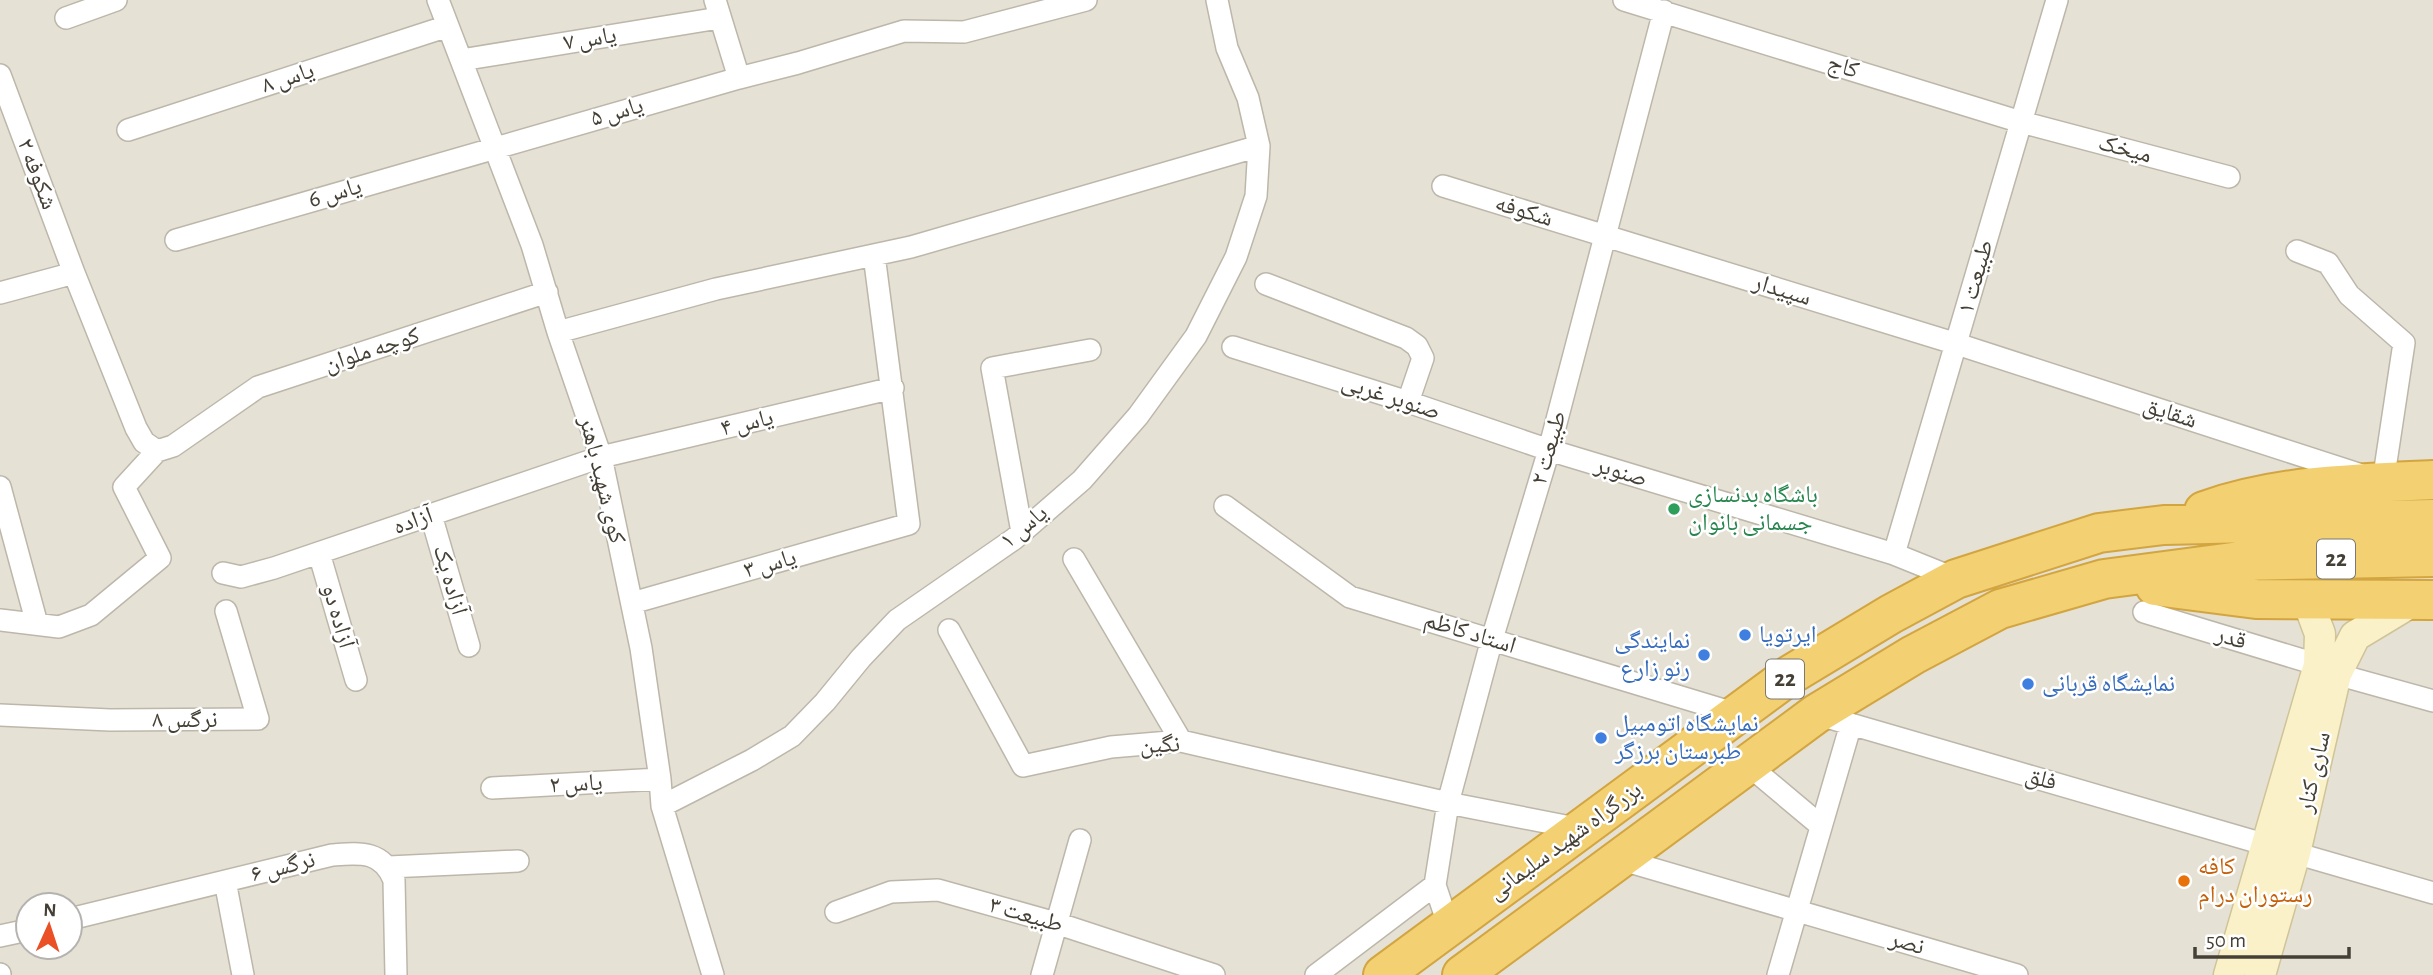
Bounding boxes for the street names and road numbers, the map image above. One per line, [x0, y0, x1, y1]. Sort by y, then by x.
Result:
street label: یاس ۷ [562, 23, 618, 56]
street label: کاج [1824, 51, 1862, 85]
street label: یاس ۸ [259, 58, 317, 99]
street label: یاس ۵ [588, 93, 646, 132]
street label: میخک [2096, 130, 2154, 168]
street label: شکوفه ۲ [13, 135, 61, 213]
street label: یاس 6 [306, 174, 364, 213]
street label: شکوفه [1492, 191, 1556, 231]
street label: طبیعت ۱ [1954, 237, 1999, 317]
street label: سپیدار [1749, 270, 1814, 311]
street label: کوچه ملوان [321, 323, 423, 378]
street label: صنوبر غربی [1338, 370, 1443, 425]
street label: شقایق [2140, 393, 2200, 434]
street label: یاس ۴ [718, 405, 776, 442]
street label: طبیعت ۲ [1527, 408, 1572, 488]
street label: کوی شهید باهنر [573, 413, 629, 546]
street label: صنوبر [1591, 452, 1650, 492]
street label: یاس ۱ [996, 501, 1053, 554]
street label: آزاده [390, 502, 437, 539]
road number: 22 [2317, 540, 2355, 579]
street label: آزاده یک [428, 542, 472, 619]
street label: یاس ۳ [741, 545, 799, 584]
street label: آزاده دو [317, 581, 360, 652]
street label: استاد کاظم [1420, 608, 1519, 661]
street label: قدر [2212, 622, 2249, 654]
road number: 22 [1766, 660, 1804, 698]
street label: نرگس ۸ [152, 708, 218, 733]
street label: ساری کنار [2293, 729, 2336, 816]
street label: نگین [1139, 732, 1181, 759]
street label: فلق [2022, 763, 2059, 796]
street label: یاس ۲ [549, 771, 603, 798]
street label: بزرگراه شهید سلیمانی [1484, 778, 1647, 905]
street label: نرگس ۶ [248, 847, 318, 888]
street label: طبیعت ٣ [986, 893, 1066, 938]
street label: نصر [1886, 926, 1927, 959]

